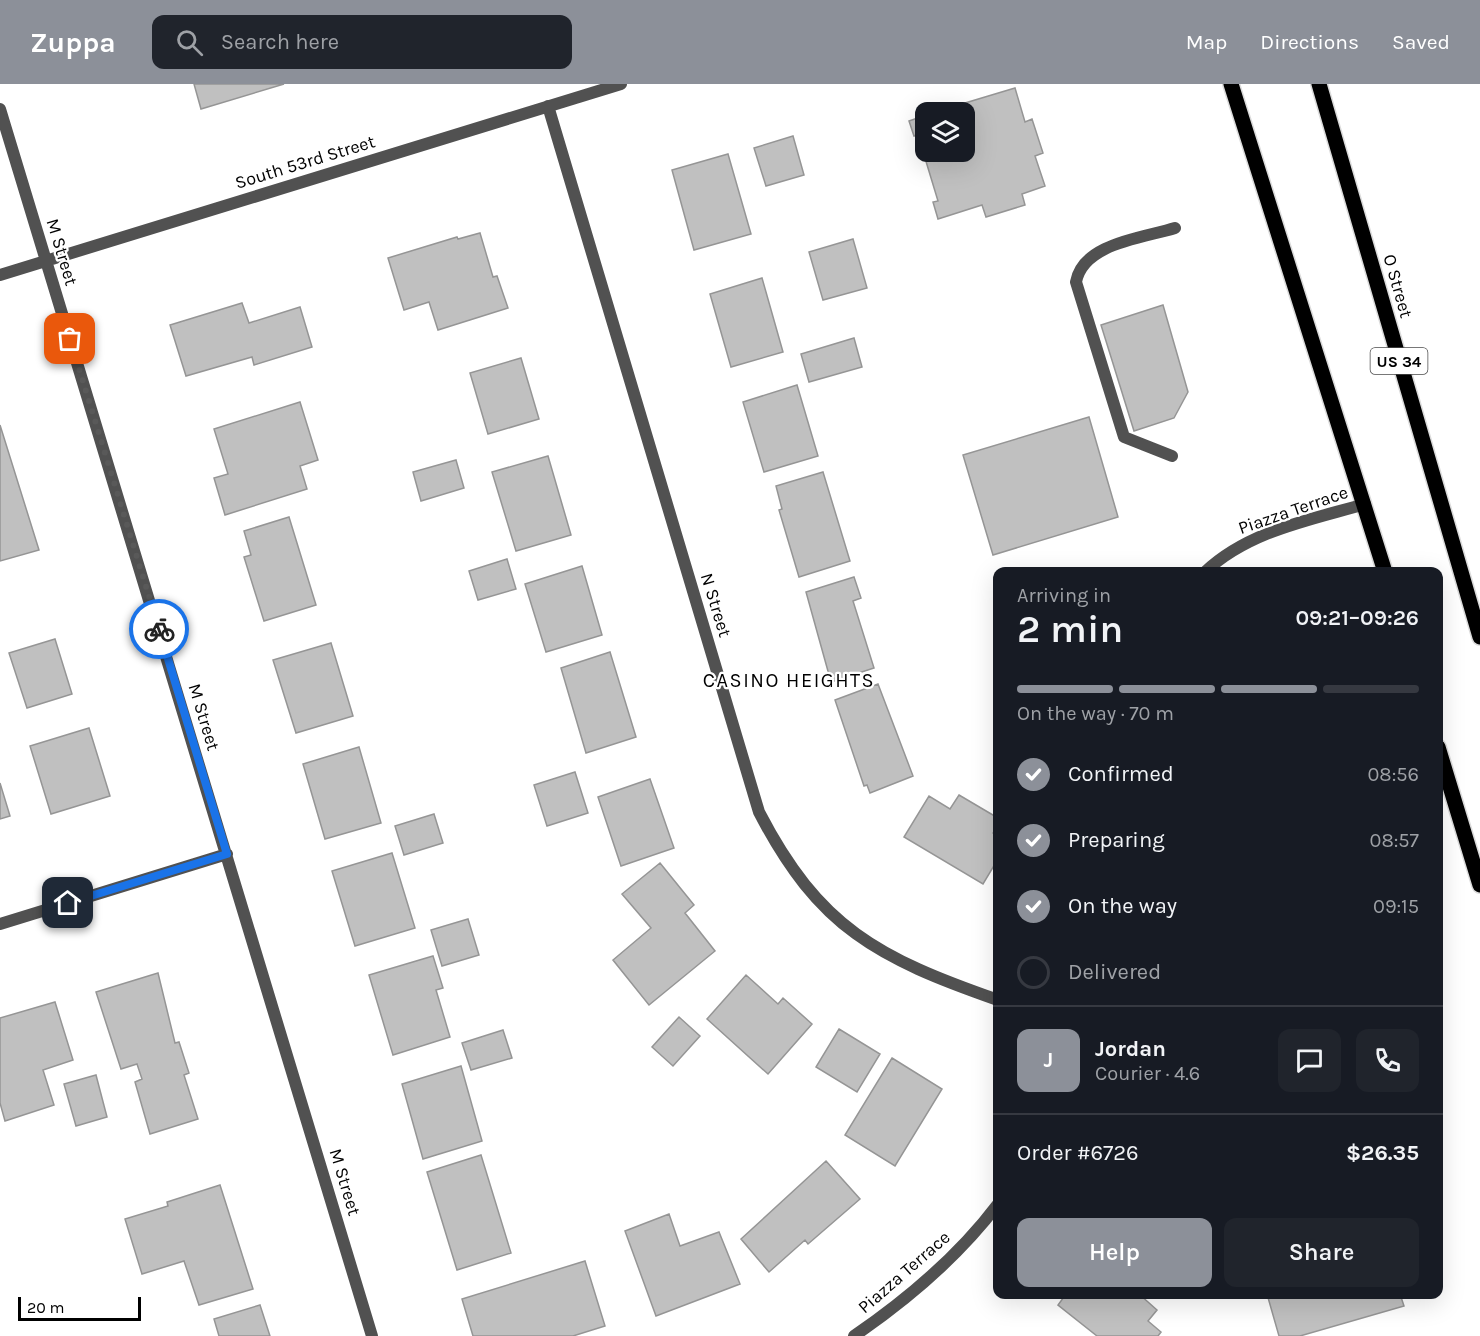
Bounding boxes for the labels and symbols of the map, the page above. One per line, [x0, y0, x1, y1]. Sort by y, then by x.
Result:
street label: South 53rd Street [232, 130, 378, 194]
street label: M Street [41, 216, 83, 288]
street label: O Street [1378, 252, 1418, 321]
pin [44, 313, 95, 364]
road number: US 34 [1370, 348, 1428, 374]
street label: Piazza Terrace [1235, 481, 1351, 539]
street label: N Street [696, 570, 736, 640]
courier [129, 599, 189, 659]
district label: CASINO HEIGHTS [703, 669, 875, 692]
street label: M Street [183, 681, 225, 753]
pin [42, 877, 93, 928]
street label: M Street [324, 1146, 366, 1218]
street label: Piazza Terrace [853, 1226, 955, 1318]
scale bar [18, 1294, 141, 1322]

